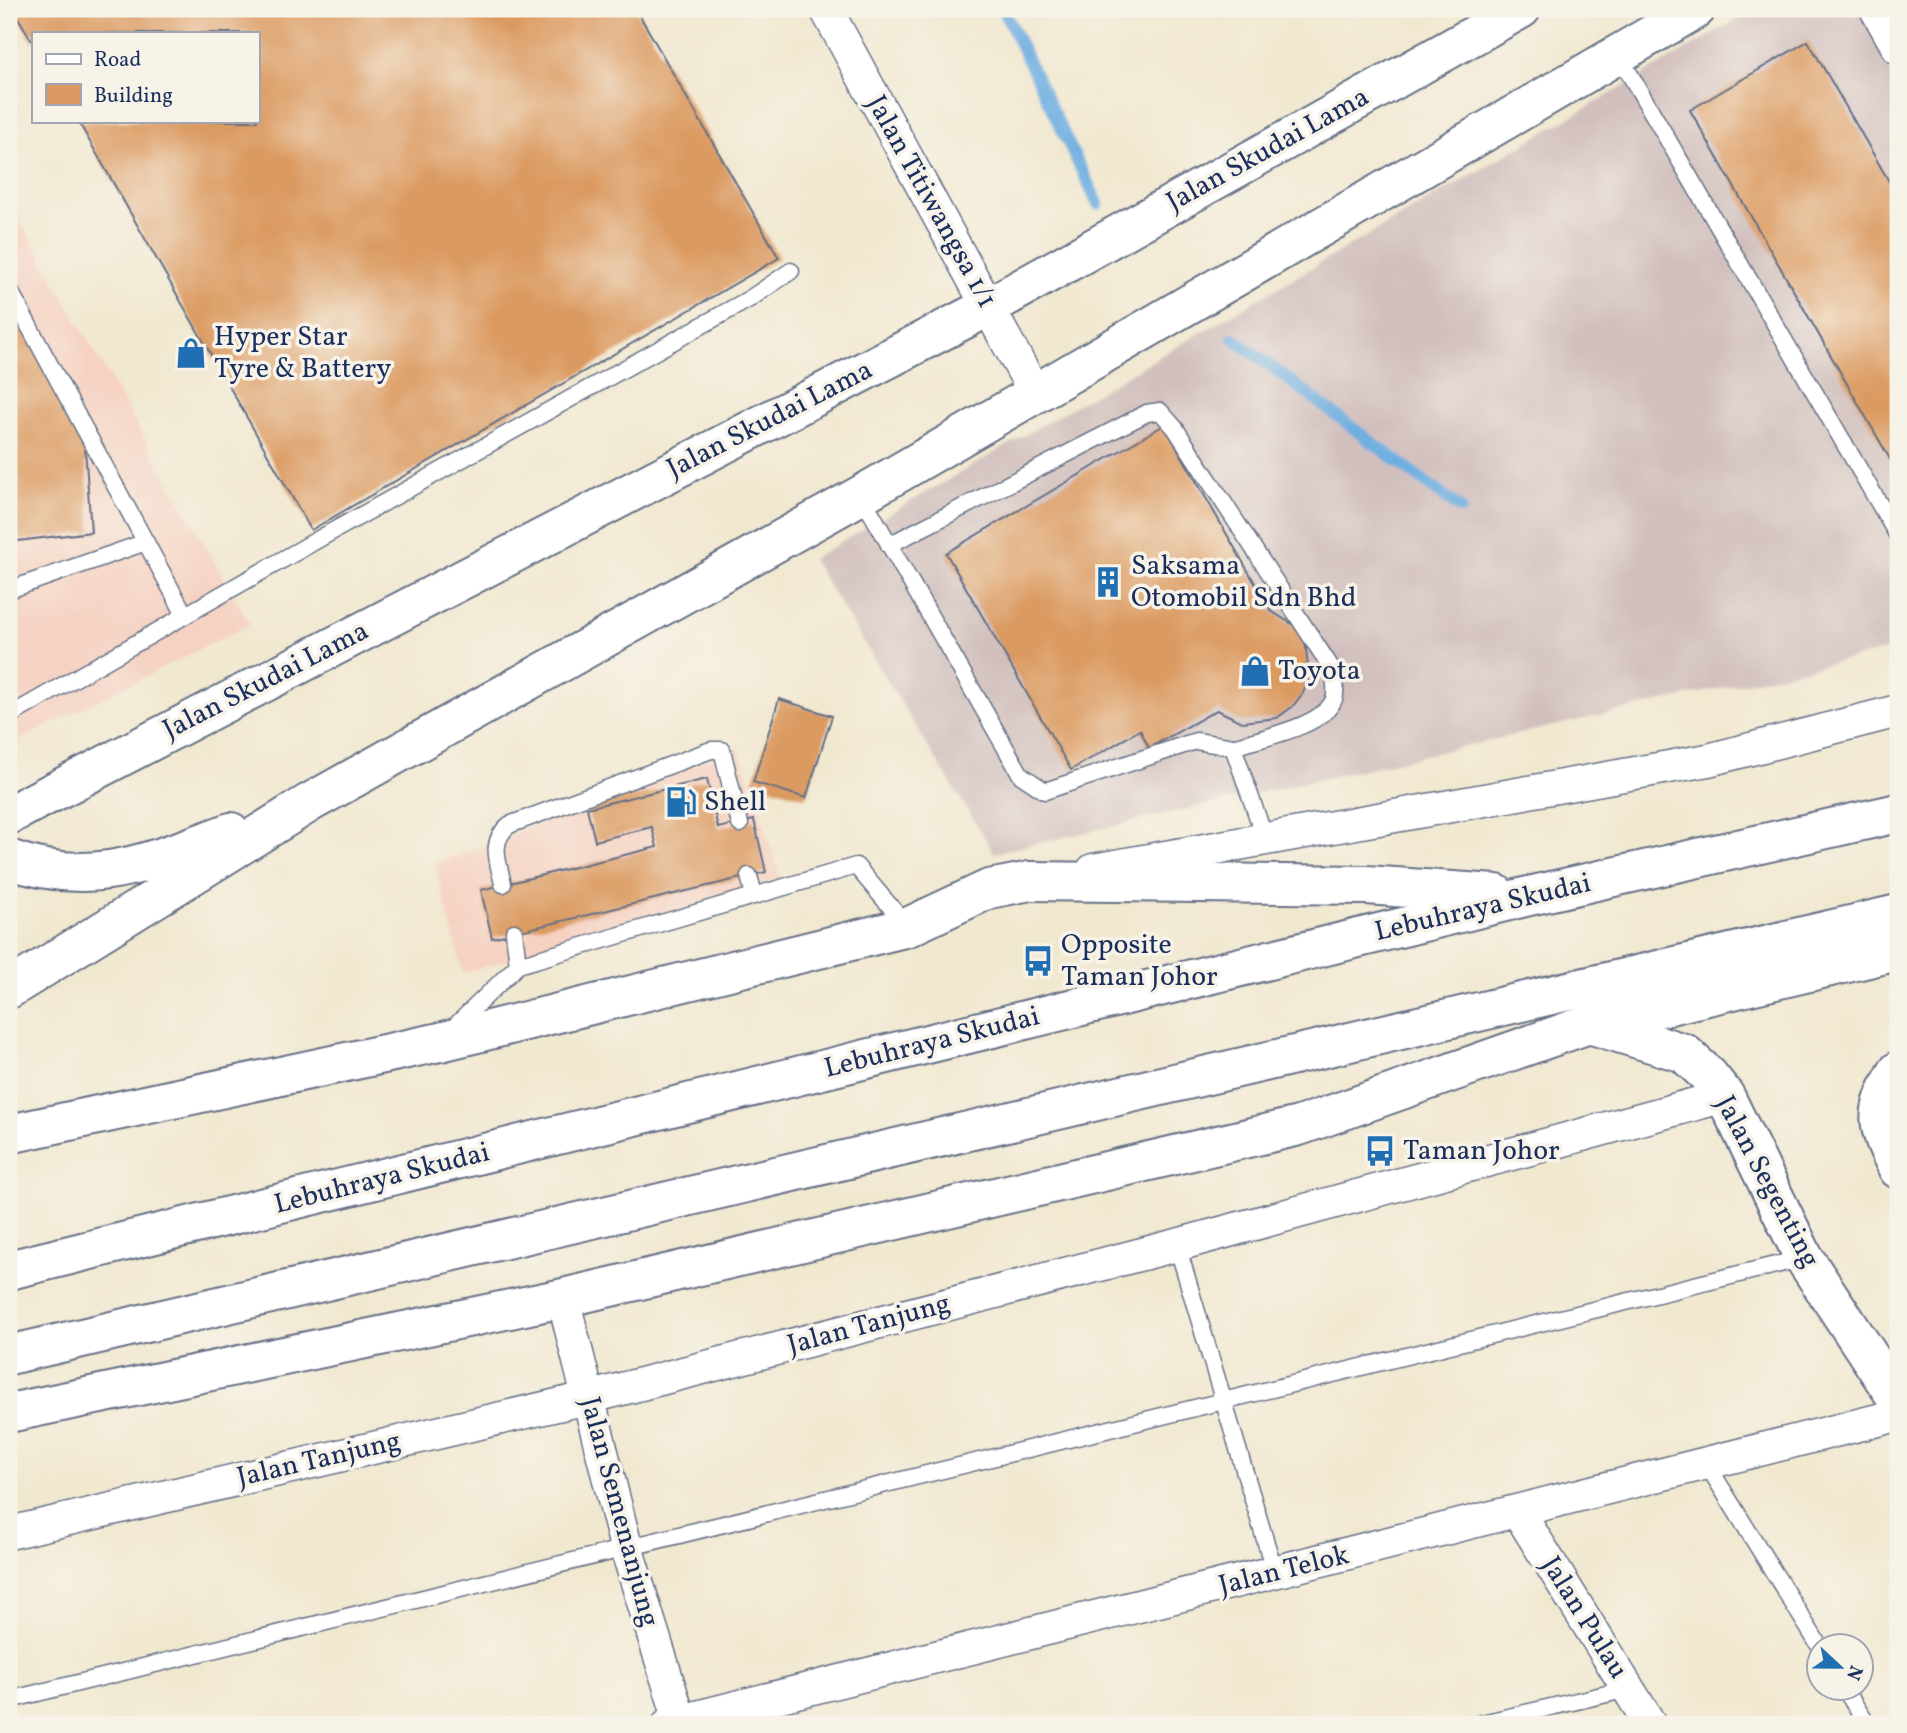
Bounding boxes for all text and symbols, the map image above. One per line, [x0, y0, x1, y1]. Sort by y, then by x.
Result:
legend [32, 32, 259, 122]
text: Road [94, 46, 141, 75]
street label: Jalan Skudai Lama [1160, 78, 1376, 222]
text: Building [94, 82, 173, 111]
street label: Jalan Titiwangsa 1/1 [856, 89, 1006, 315]
place label: Hyper Star Tyre & Battery [214, 318, 391, 389]
shop icon: Hyper Star Tyre & Battery [174, 336, 208, 370]
street label: Jalan Skudai Lama [660, 351, 880, 489]
place label: Saksama Otomobil Sdn Bhd [1131, 547, 1357, 618]
building icon: Saksama Otomobil Sdn Bhd [1091, 565, 1125, 599]
street label: Jalan Skudai Lama [156, 612, 376, 750]
place label: Toyota [1278, 652, 1361, 691]
shop icon: Toyota [1238, 654, 1272, 688]
place label: Shell [704, 783, 766, 822]
fuel station icon: Shell [664, 785, 698, 819]
street label: Lebuhraya Skudai [1371, 864, 1595, 952]
place label: Opposite Taman Johor [1061, 926, 1218, 997]
bus stop icon: Opposite Taman Johor [1021, 944, 1055, 978]
street label: Lebuhraya Skudai [820, 997, 1044, 1089]
street label: Jalan Segenting [1705, 1089, 1829, 1275]
place label: Taman Johor [1403, 1132, 1560, 1171]
street label: Lebuhraya Skudai [270, 1133, 494, 1225]
bus stop icon: Taman Johor [1363, 1134, 1397, 1168]
street label: Jalan Tanjung [783, 1285, 955, 1365]
street label: Jalan Semenanjung [570, 1393, 668, 1631]
street label: Jalan Tanjung [233, 1422, 405, 1498]
street label: Jalan Telok [1215, 1536, 1353, 1606]
street label: Jalan Pulau [1531, 1549, 1637, 1687]
north arrow [1806, 1632, 1876, 1702]
text: N [1839, 1661, 1869, 1684]

